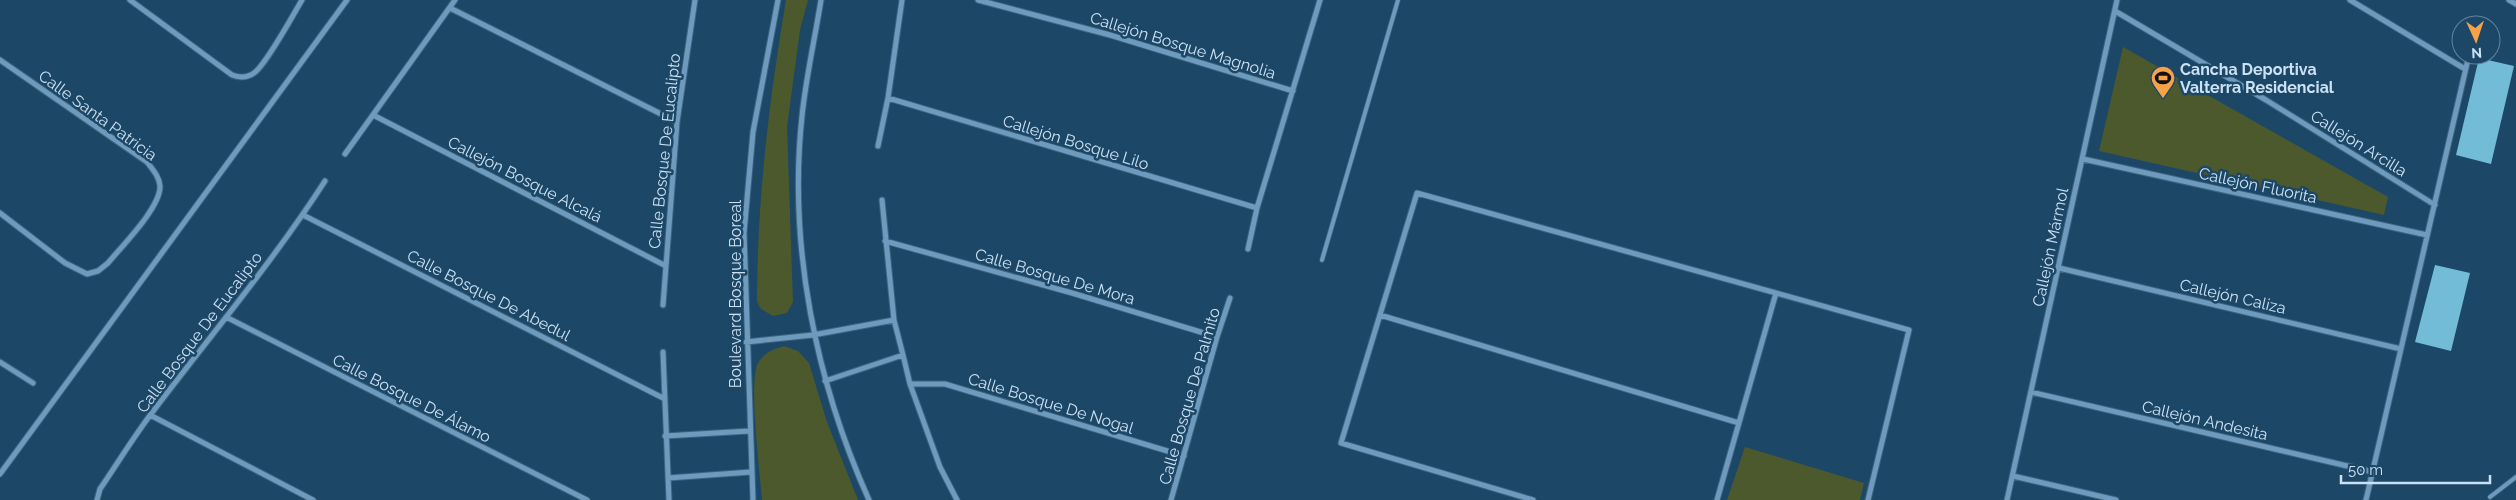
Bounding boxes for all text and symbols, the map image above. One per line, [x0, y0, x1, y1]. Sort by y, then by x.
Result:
street label: Callejón Bosque Magnolia [1088, 8, 1278, 83]
north arrow [2451, 15, 2501, 65]
text: N [2471, 45, 2482, 61]
street label: Calle Bosque De Eucalipto [645, 52, 684, 250]
place label: Cancha Deportiva Valterra Residencial [2180, 60, 2335, 97]
sports icon: Cancha Deportiva Valterra Residencial [2150, 65, 2176, 99]
street label: Calle Santa Patricia [35, 66, 161, 165]
street label: Callejón Arcilla [2307, 106, 2410, 181]
street label: Callejón Bosque Lilo [1001, 111, 1151, 174]
street label: Callejón Bosque Alcalá [445, 132, 605, 227]
street label: Callejón Fluorita [2197, 164, 2319, 207]
street label: Callejón Mármol [2029, 185, 2073, 308]
street label: Boulevard Bosque Boreal [726, 199, 745, 388]
street label: Calle Bosque De Mora [973, 245, 1137, 308]
street label: Calle Bosque De Abedul [404, 246, 574, 345]
street label: Calle Bosque De Eucalipto [133, 248, 266, 416]
street label: Callejón Caliza [2178, 275, 2288, 318]
street label: Calle Bosque De Palmito [1155, 305, 1224, 487]
street label: Calle Bosque De Álamo [329, 349, 495, 447]
street label: Calle Bosque De Nogal [966, 369, 1137, 438]
street label: Callejón Andesita [2140, 397, 2270, 444]
scale bar [2341, 452, 2490, 484]
text: 50 m [2348, 461, 2383, 479]

